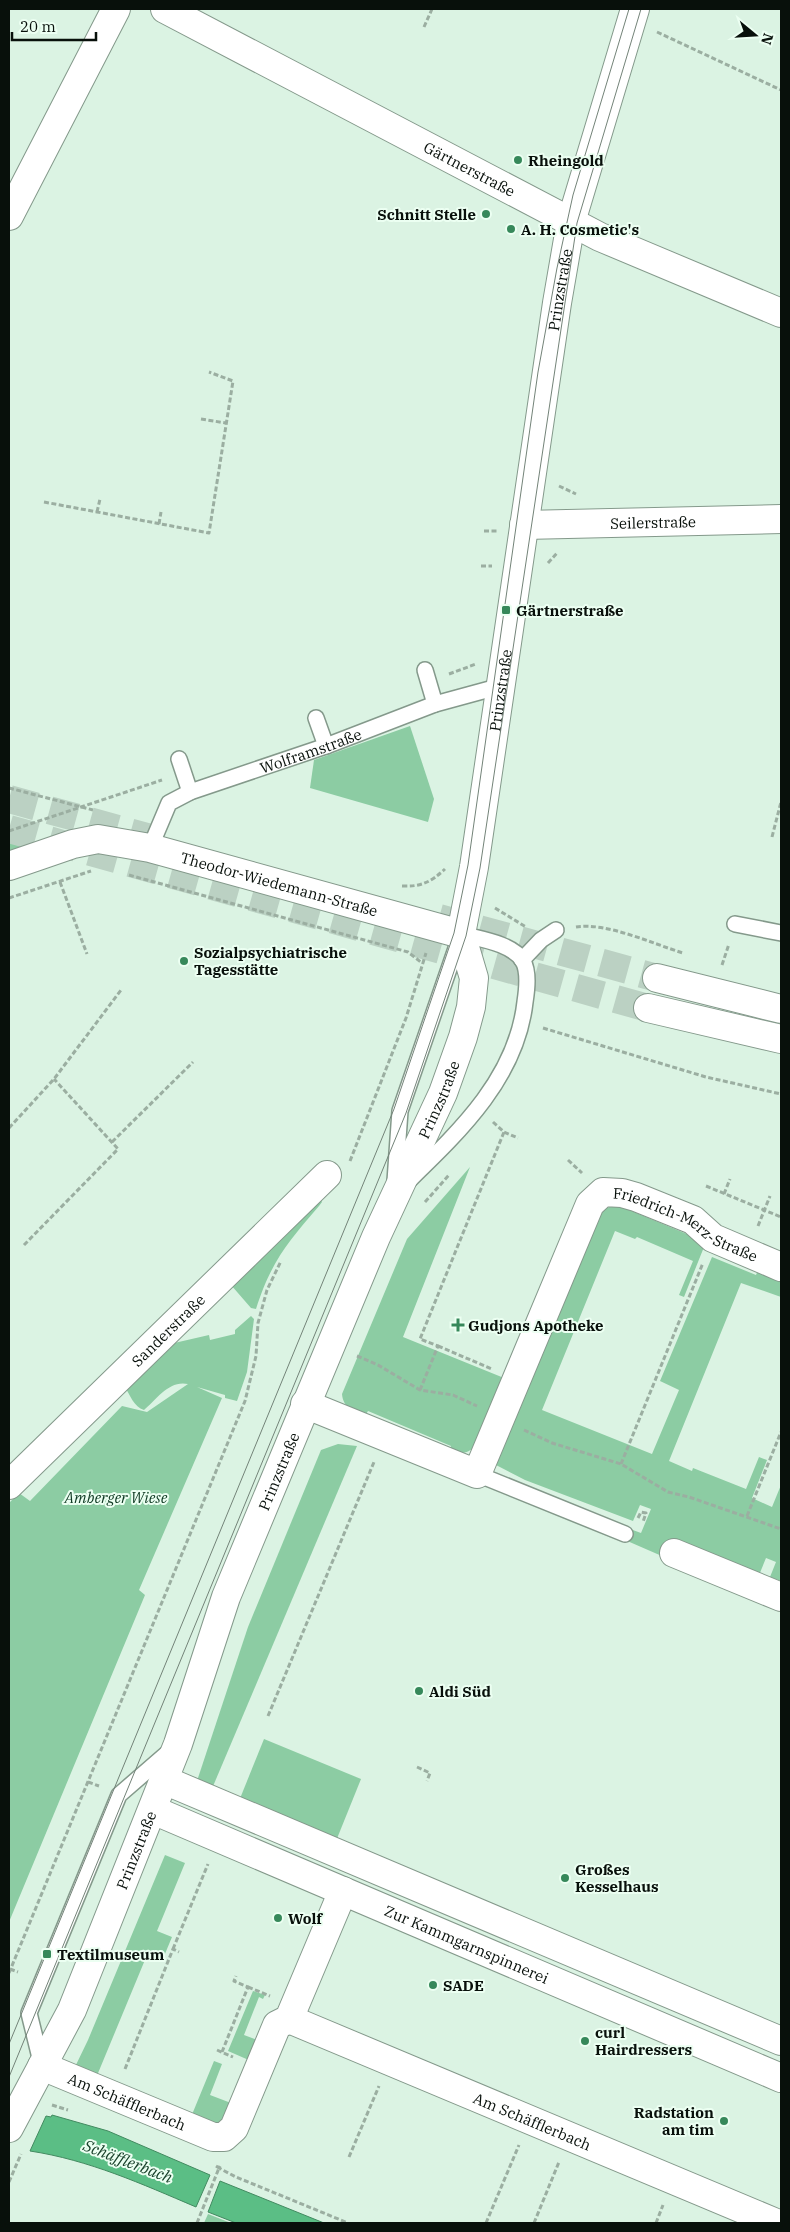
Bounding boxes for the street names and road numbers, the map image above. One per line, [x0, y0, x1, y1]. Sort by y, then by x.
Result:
street label: Gärtnerstraße [421, 137, 519, 200]
street label: Prinzstraße [544, 247, 576, 332]
street label: Seilerstraße [610, 511, 696, 532]
street label: Prinzstraße [485, 648, 515, 733]
street label: Wolframstraße [257, 724, 364, 777]
street label: Theodor-Wiedemann-Straße [178, 847, 380, 920]
street label: Prinzstraße [414, 1058, 463, 1141]
street label: Friedrich-Merz-Straße [613, 1183, 761, 1265]
street label: Sanderstraße [127, 1290, 209, 1370]
street label: Prinzstraße [254, 1429, 303, 1513]
street label: Prinzstraße [112, 1808, 160, 1892]
street label: Zur Kammgarnspinnerei [382, 1900, 552, 1987]
street label: Am Schäfflerbach [65, 2068, 189, 2134]
street label: Am Schäfflerbach [471, 2088, 594, 2154]

